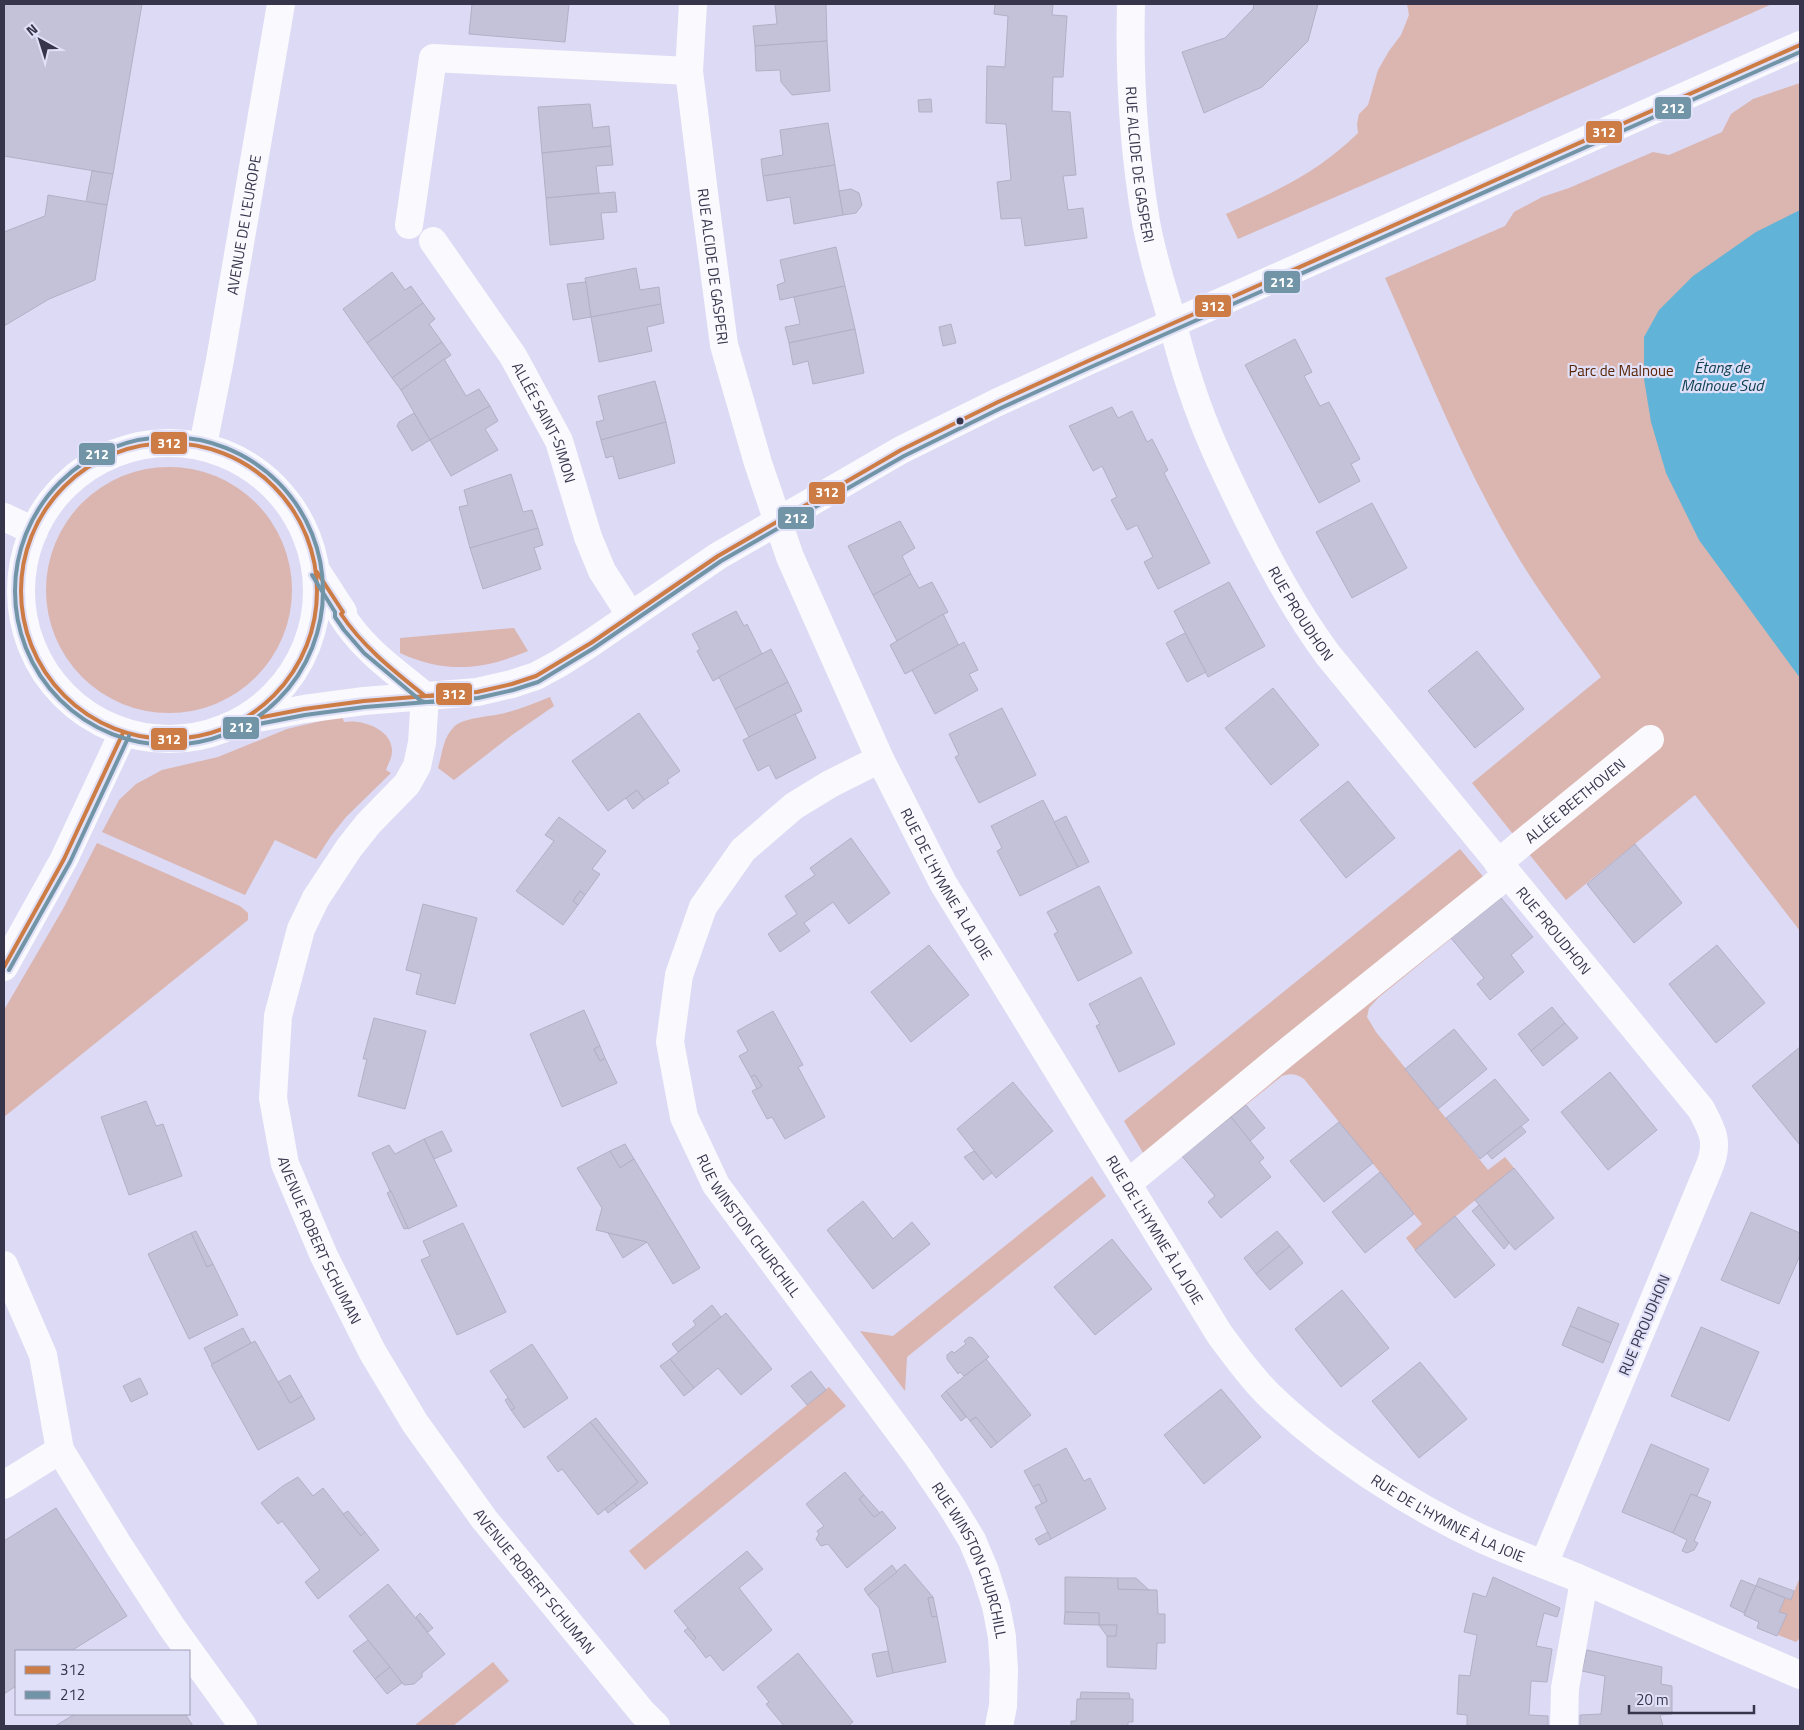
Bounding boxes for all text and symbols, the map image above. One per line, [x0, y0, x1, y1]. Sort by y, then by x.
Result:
north arrow [15, 15, 65, 65]
text: N [21, 18, 42, 41]
street label: RUE ALCIDE DE GASPERI [1120, 86, 1161, 245]
line badge: 212 [1654, 96, 1692, 120]
text: 212 [1661, 97, 1685, 118]
line badge: 312 [1585, 120, 1623, 144]
text: 312 [1592, 121, 1616, 142]
street label: AVENUE DE L'EUROPE [220, 153, 266, 296]
street label: RUE ALCIDE DE GASPERI [692, 187, 735, 346]
line badge: 212 [1263, 270, 1301, 294]
text: 212 [1270, 271, 1294, 292]
line badge: 312 [1194, 294, 1232, 318]
text: 312 [1201, 295, 1225, 316]
water label: Étang de Malnoue Sud [1681, 355, 1765, 397]
street label: ALLÉE SAINT-SIMON [507, 358, 582, 486]
park label: Parc de Malnoue [1568, 359, 1674, 382]
unlabelled marker [955, 416, 965, 426]
line badge: 312 [150, 431, 188, 455]
text: 312 [157, 432, 181, 453]
line badge: 212 [78, 442, 116, 466]
text: 212 [85, 443, 109, 464]
line badge: 312 [808, 481, 846, 505]
text: 312 [815, 481, 839, 502]
line badge: 212 [777, 506, 815, 530]
text: 212 [784, 507, 808, 528]
street label: RUE PROUDHON [1263, 562, 1340, 665]
line badge: 312 [435, 682, 473, 706]
text: 312 [442, 683, 466, 704]
line badge: 212 [222, 716, 260, 740]
text: 212 [229, 716, 253, 737]
line badge: 312 [150, 727, 188, 751]
text: 312 [157, 728, 181, 749]
street label: ALLÉE BEETHOVEN [1519, 752, 1630, 849]
street label: RUE DE L'HYMNE À LA JOIE [895, 803, 999, 964]
street label: RUE PROUDHON [1511, 881, 1597, 979]
street label: RUE WINSTON CHURCHILL [691, 1150, 807, 1302]
street label: RUE DE L'HYMNE À LA JOIE [1101, 1150, 1210, 1308]
street label: AVENUE ROBERT SCHUMAN [272, 1155, 368, 1328]
street label: RUE PROUDHON [1612, 1271, 1676, 1379]
street label: RUE DE L'HYMNE À LA JOIE [1367, 1468, 1529, 1568]
street label: RUE WINSTON CHURCHILL [926, 1477, 1014, 1640]
street label: AVENUE ROBERT SCHUMAN [468, 1504, 601, 1659]
legend [15, 1650, 190, 1715]
text: 312 [60, 1658, 85, 1681]
scale bar [1629, 1682, 1754, 1714]
text: 212 [60, 1683, 85, 1706]
text: 20 m [1636, 1688, 1669, 1711]

